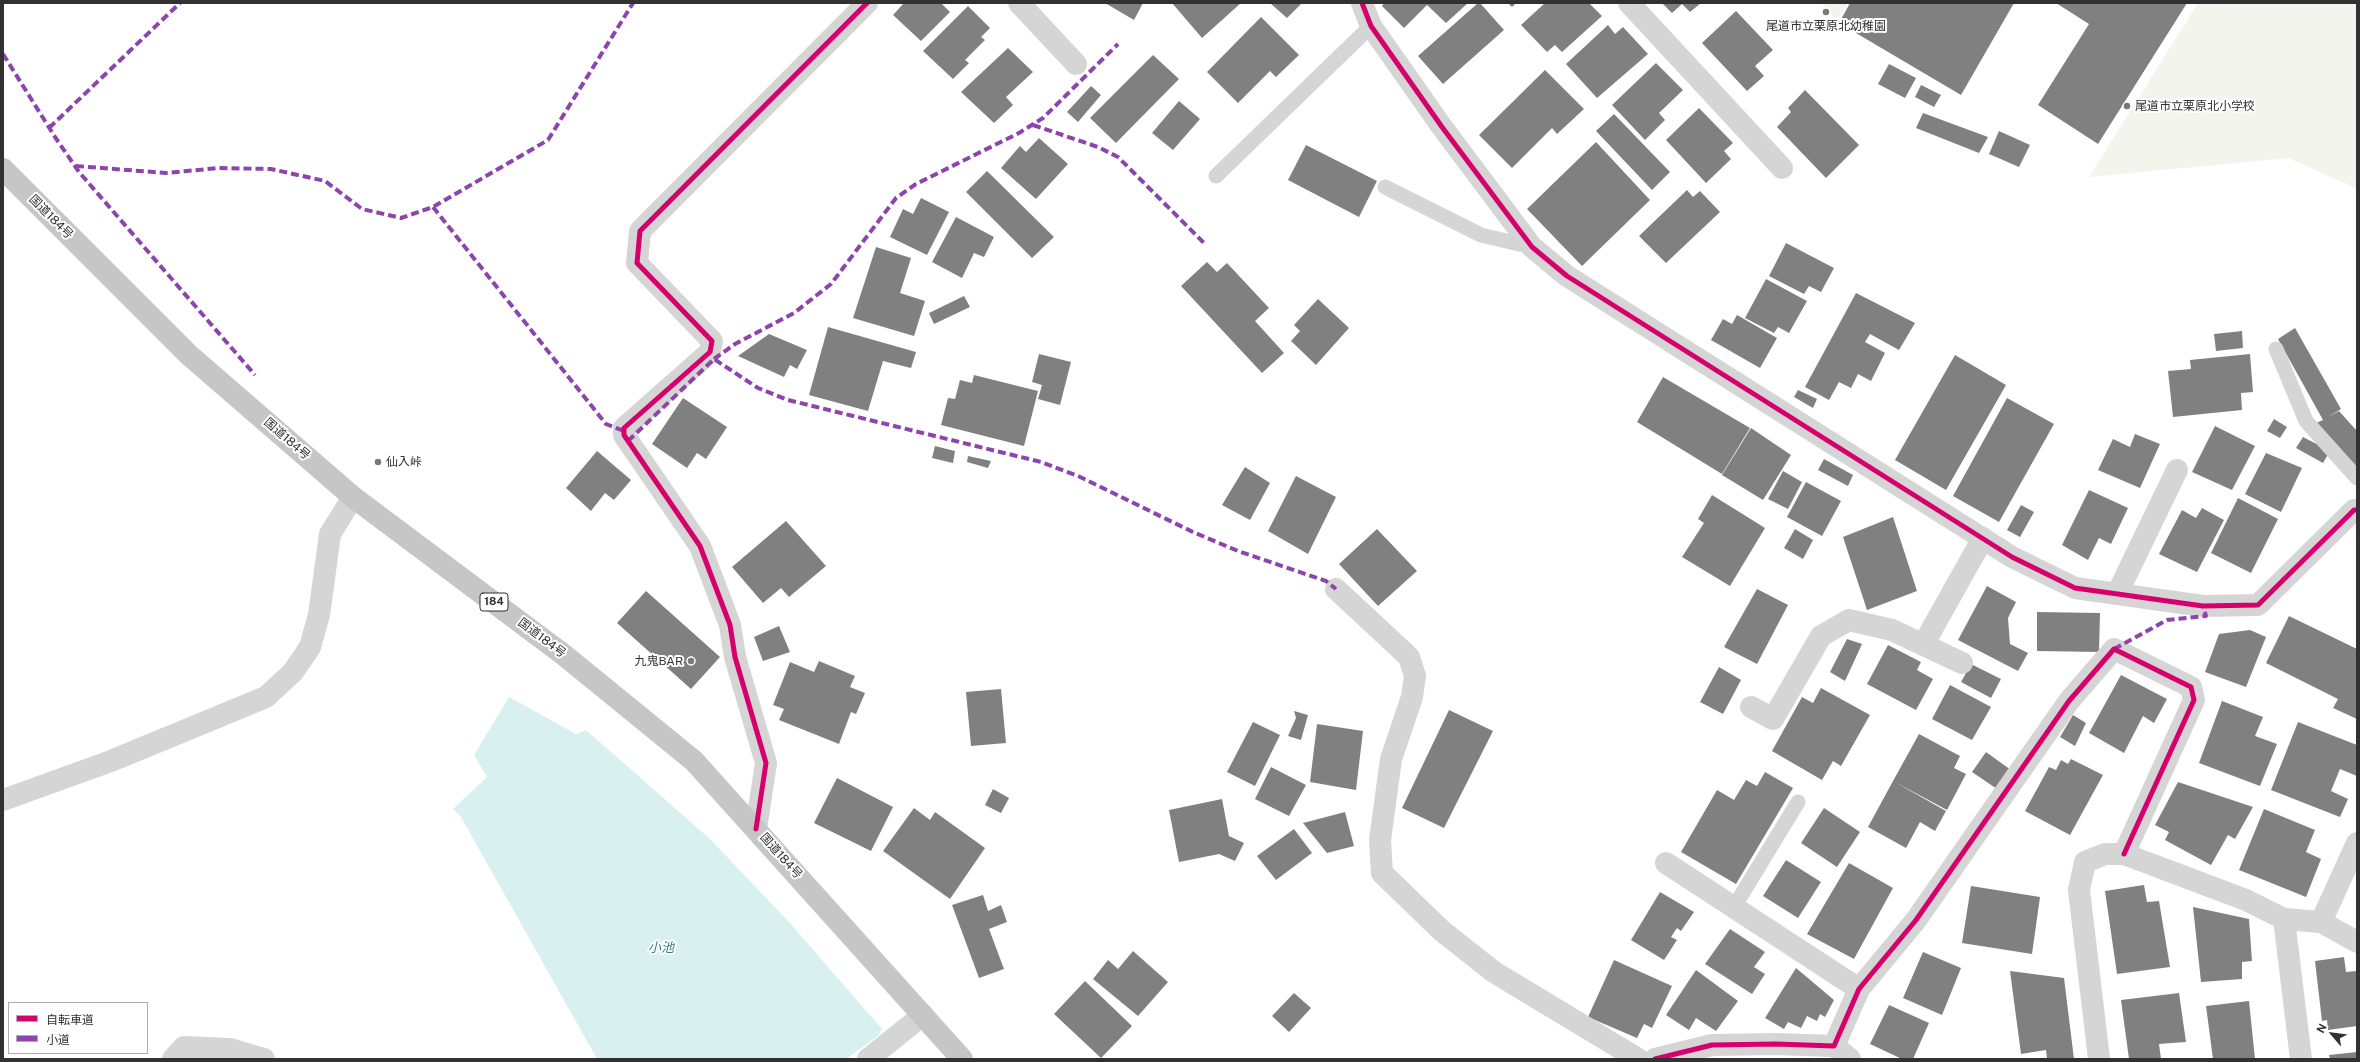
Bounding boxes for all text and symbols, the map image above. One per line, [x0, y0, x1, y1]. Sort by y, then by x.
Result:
marker: 尾道市立栗原北幼稚園 [1821, 7, 1831, 17]
place label: 尾道市立栗原北幼稚園 [1766, 19, 1886, 33]
place label: 尾道市立栗原北小学校 [2135, 99, 2255, 113]
marker: 尾道市立栗原北小学校 [2122, 101, 2132, 111]
street label: 国道184号 [26, 192, 76, 242]
street label: 国道184号 [261, 415, 313, 463]
place label: 仙入峠 [386, 455, 422, 469]
marker: 仙入峠 [373, 457, 383, 467]
road number: 184 [480, 593, 508, 611]
street label: 国道184号 [515, 615, 569, 661]
place label: 九鬼BAR [634, 654, 683, 668]
marker: 九鬼BAR [686, 656, 696, 666]
street label: 国道184号 [757, 830, 805, 882]
water label: 小池 [648, 940, 674, 956]
legend [8, 1002, 148, 1054]
text: 自転車道 [46, 1013, 94, 1027]
north arrow [2312, 1014, 2352, 1054]
text: N [2314, 1022, 2329, 1035]
text: 小道 [46, 1033, 70, 1047]

